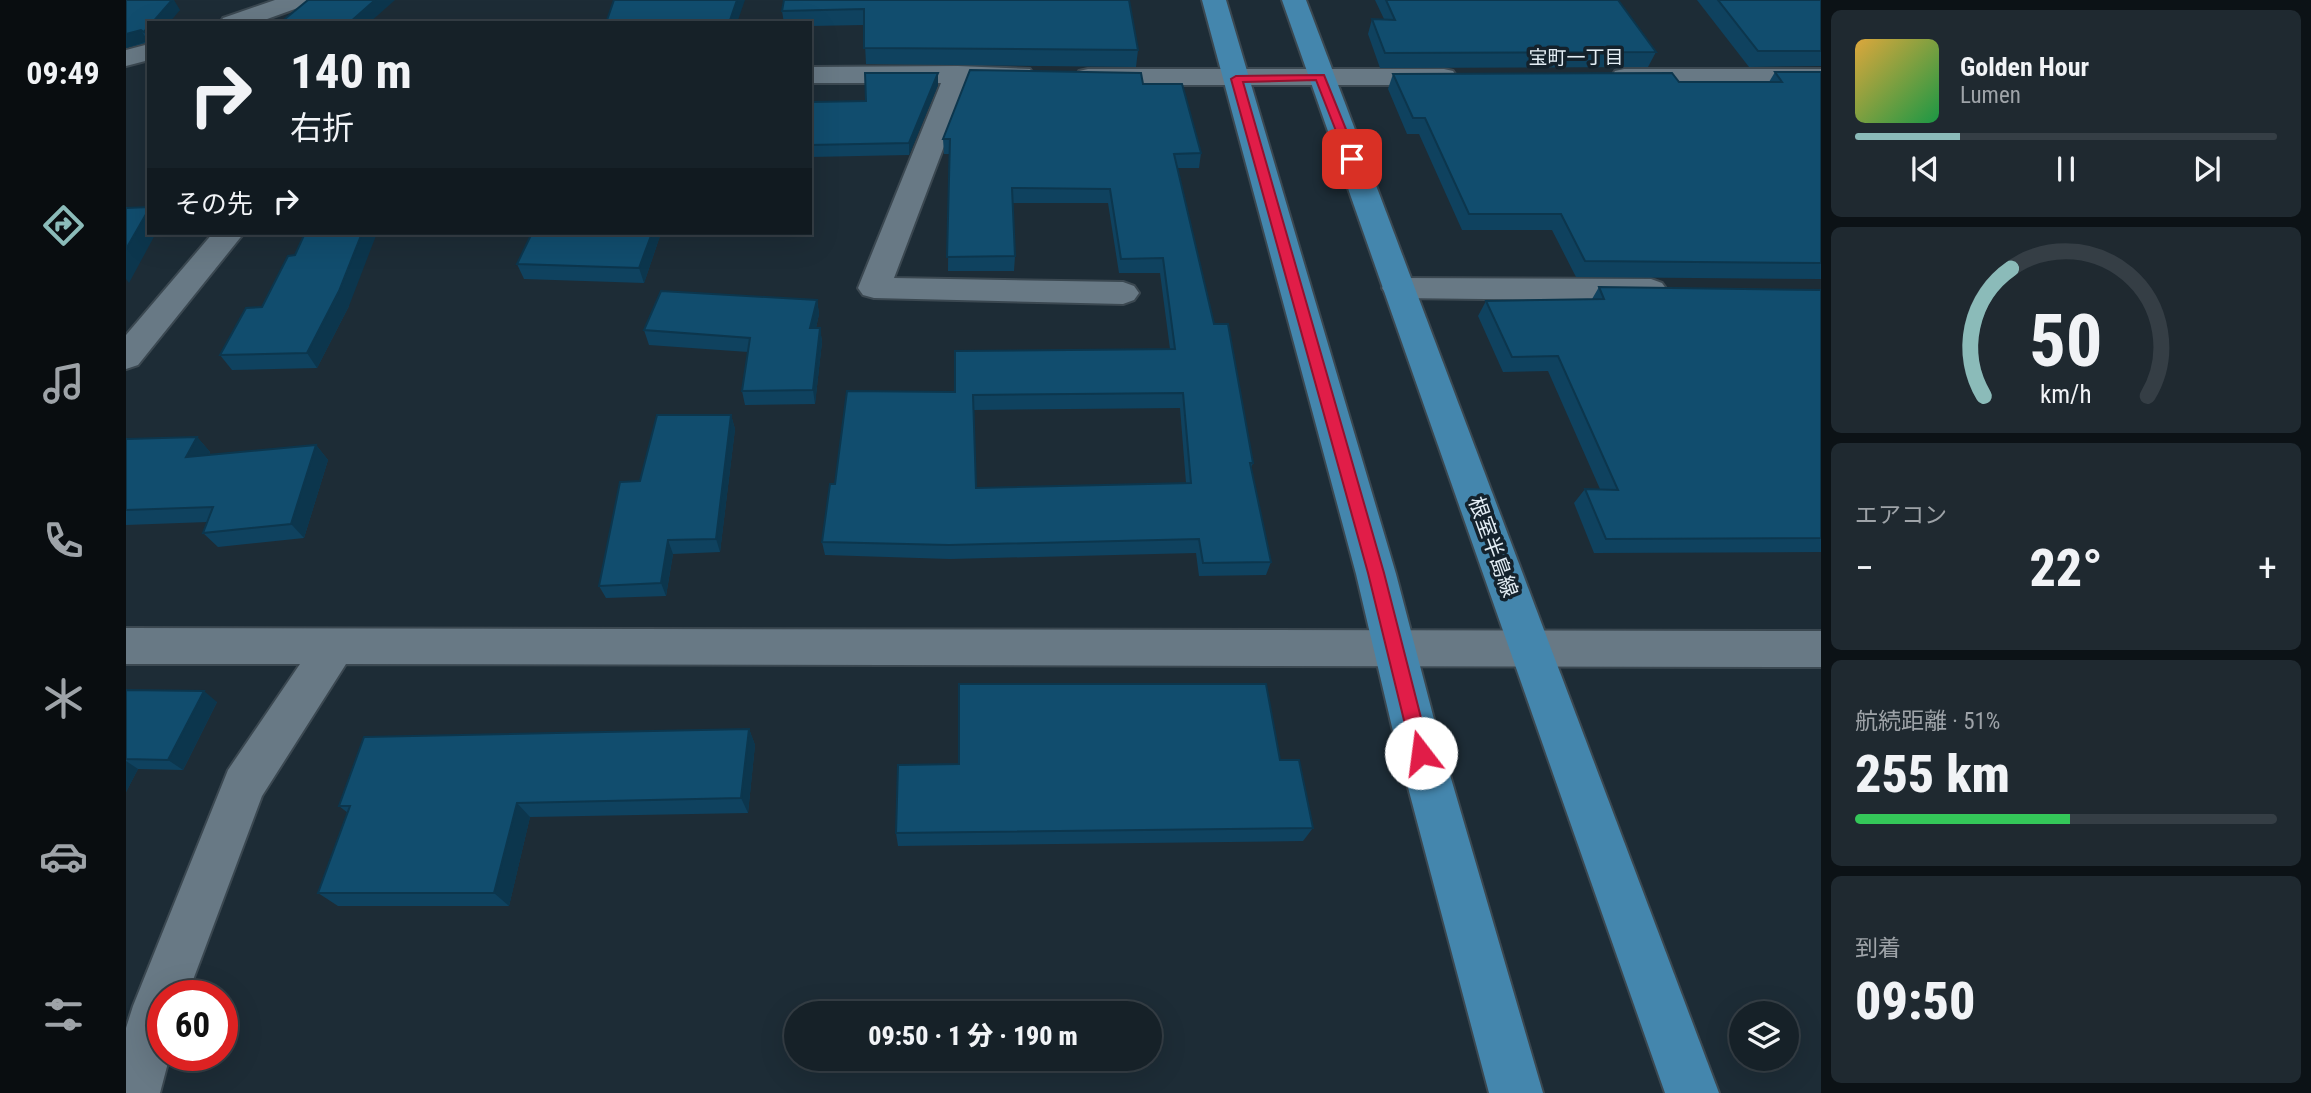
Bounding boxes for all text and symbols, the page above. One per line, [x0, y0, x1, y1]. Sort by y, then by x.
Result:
text: 140 m [290, 43, 412, 100]
district label: 宝町一丁目 [1528, 46, 1624, 69]
icon: right [175, 49, 266, 140]
text: Golden Hour [1960, 52, 2089, 82]
text: 09:49 [26, 54, 100, 92]
text: Lumen [1960, 82, 2021, 109]
text: 右折 [290, 109, 354, 147]
pin [1322, 129, 1382, 189]
icon: arrive [1333, 140, 1371, 178]
icon: previous [1906, 150, 1944, 188]
icon: pause [2047, 150, 2085, 188]
icon: next [2188, 150, 2226, 188]
icon: right [267, 182, 305, 220]
text: その先 [175, 189, 253, 219]
icon: directions [39, 201, 88, 250]
text: 50 [2029, 298, 2103, 384]
icon: music [39, 359, 88, 408]
text: km/h [2040, 380, 2092, 409]
street label: 根室半島線 [1464, 494, 1522, 600]
text: エアコン [1855, 502, 1947, 529]
icon: phone [39, 516, 88, 565]
text: 22° [2029, 538, 2103, 599]
text: − [1855, 546, 1874, 590]
text: + [2258, 546, 2277, 590]
icon: climate [39, 674, 88, 723]
text: 航続距離 · 51% [1855, 708, 2000, 735]
position arrow [1384, 716, 1458, 790]
text: 255 km [1855, 744, 2010, 805]
icon: car [39, 832, 88, 881]
text: 到着 [1855, 935, 1901, 962]
text: 09:50 [1855, 971, 1975, 1032]
speed limit sign: 60 [147, 980, 238, 1071]
icon: filters [39, 990, 88, 1039]
map controls [1729, 1001, 1799, 1071]
button: layers [1729, 1001, 1799, 1071]
text: 09:50 · 1 分 · 190 m [868, 1021, 1078, 1051]

